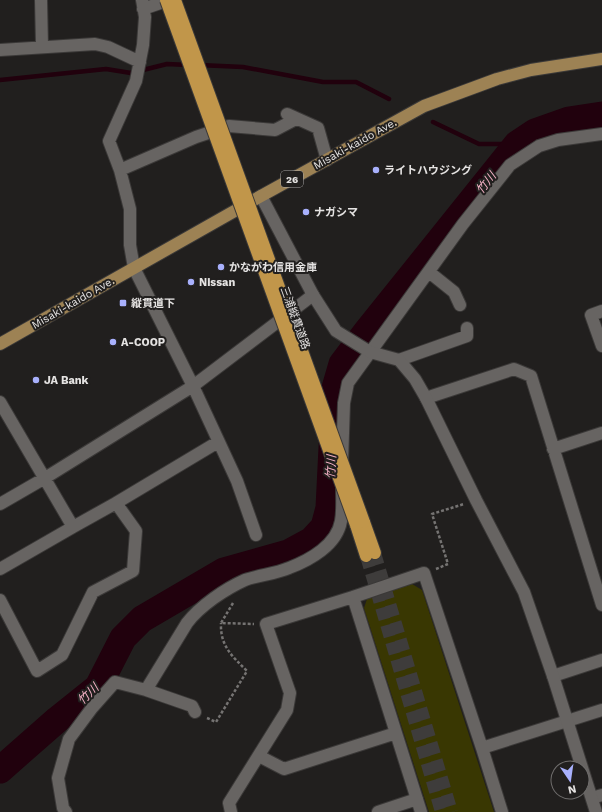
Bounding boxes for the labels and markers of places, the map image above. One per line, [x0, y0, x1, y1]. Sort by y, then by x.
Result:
place label: ライトハウジング [384, 164, 472, 177]
marker: ライトハウジング [371, 165, 381, 175]
place label: ナガシマ [314, 206, 358, 219]
marker: ナガシマ [301, 207, 311, 217]
place label: かながわ信用金庫 [229, 261, 317, 274]
marker: かながわ信用金庫 [216, 262, 226, 272]
place label: Nissan [199, 276, 235, 289]
marker: Nissan [186, 277, 196, 287]
place label: 縦貫道下 [131, 297, 175, 310]
marker: 縦貫道下 [118, 298, 128, 308]
place label: A-COOP [121, 336, 165, 349]
marker: A-COOP [108, 337, 118, 347]
place label: JA Bank [44, 374, 89, 387]
marker: JA Bank [31, 375, 41, 385]

